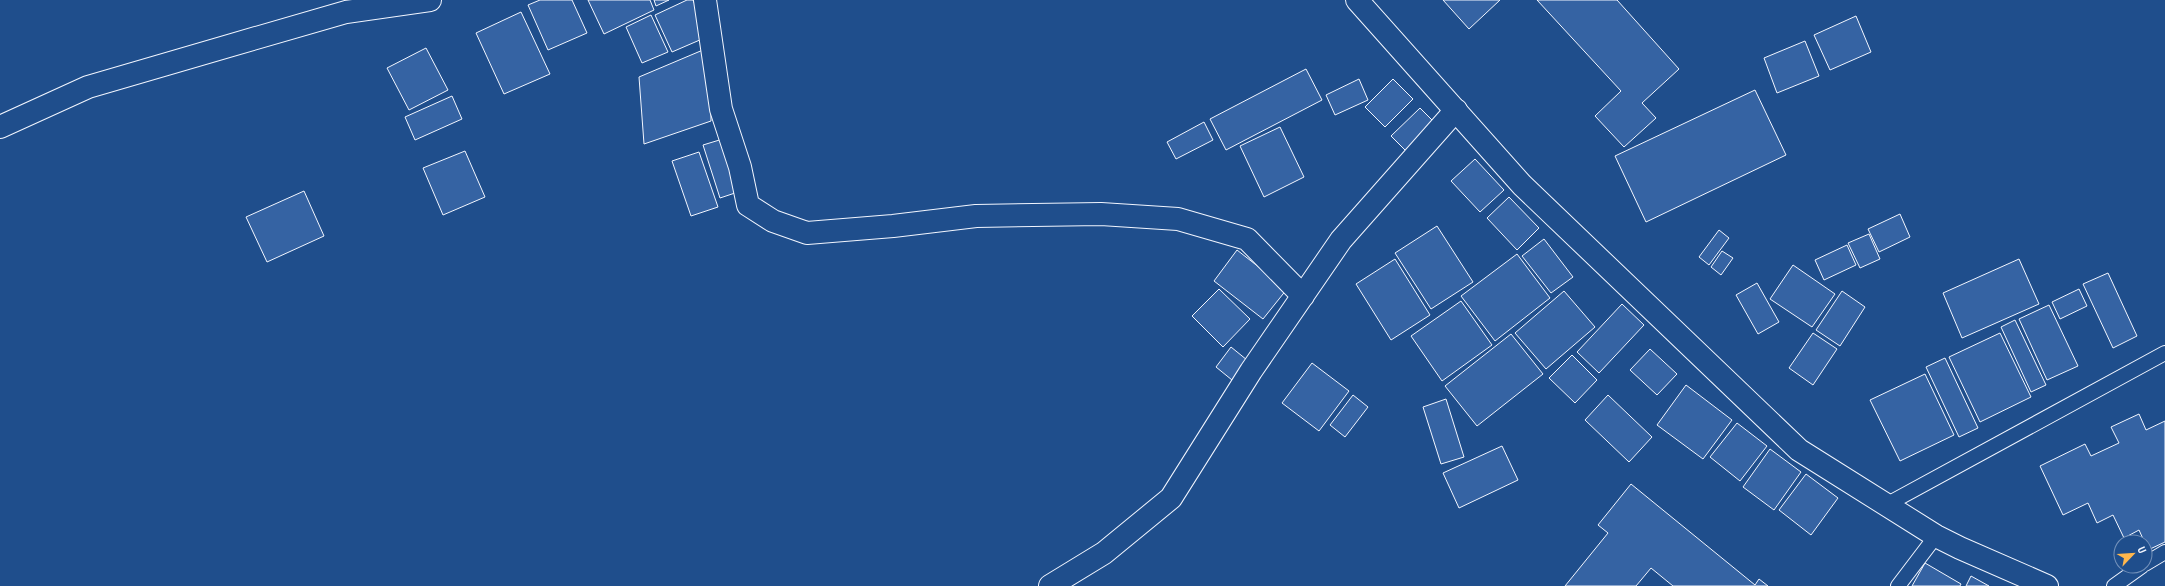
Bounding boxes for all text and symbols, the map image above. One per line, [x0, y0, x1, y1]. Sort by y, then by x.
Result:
north arrow [2113, 534, 2153, 574]
text: U [2135, 544, 2150, 556]

